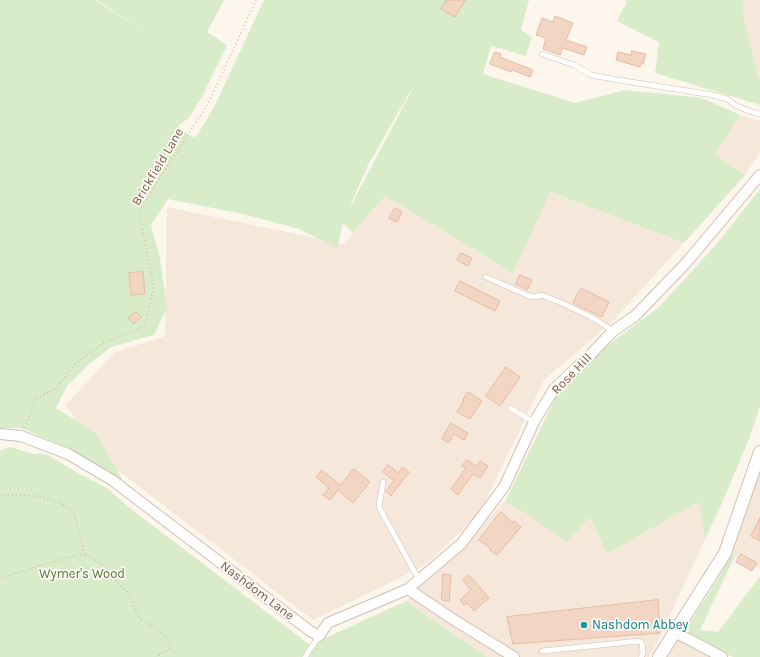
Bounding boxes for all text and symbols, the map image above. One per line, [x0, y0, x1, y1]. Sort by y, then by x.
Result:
street label: Brickfield Lane [129, 125, 187, 209]
street label: Rose Hill [548, 350, 596, 398]
street label: Nashdom Lane [217, 558, 297, 624]
park label: Wymer's Wood [39, 566, 125, 582]
place label: Nashdom Abbey [592, 617, 688, 633]
marker: Nashdom Abbey [579, 620, 589, 630]

